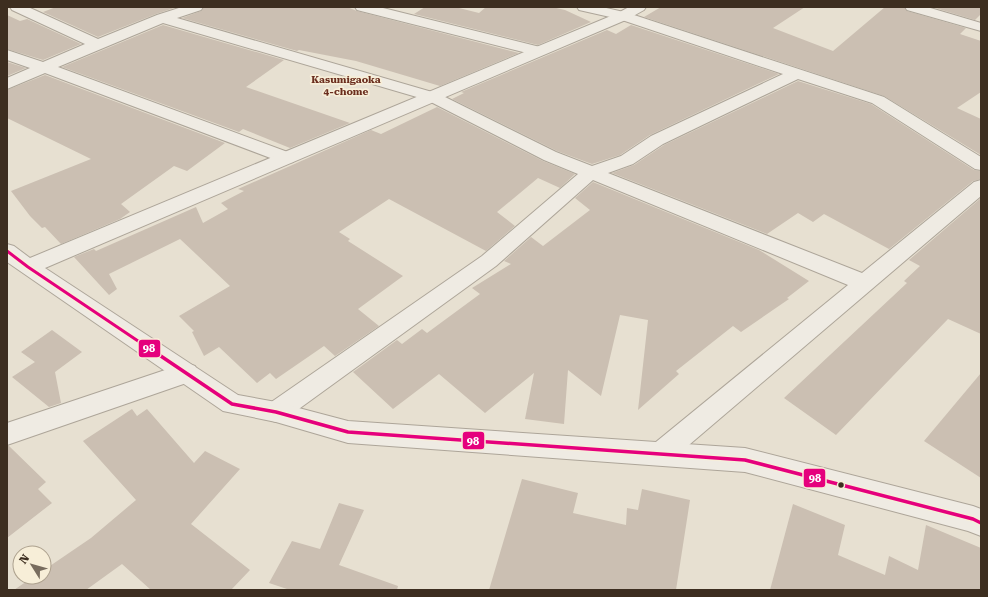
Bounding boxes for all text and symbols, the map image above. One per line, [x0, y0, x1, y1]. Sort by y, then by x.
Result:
district label: Kasumigaoka 4-chome [311, 74, 381, 97]
line badge: 98 [138, 339, 161, 358]
text: 98 [143, 342, 155, 355]
line badge: 98 [462, 431, 485, 450]
text: 98 [467, 435, 479, 448]
line badge: 98 [803, 468, 826, 488]
text: 98 [809, 472, 821, 485]
unlabelled marker [836, 480, 846, 490]
north arrow [12, 545, 52, 585]
text: N [17, 552, 32, 567]

